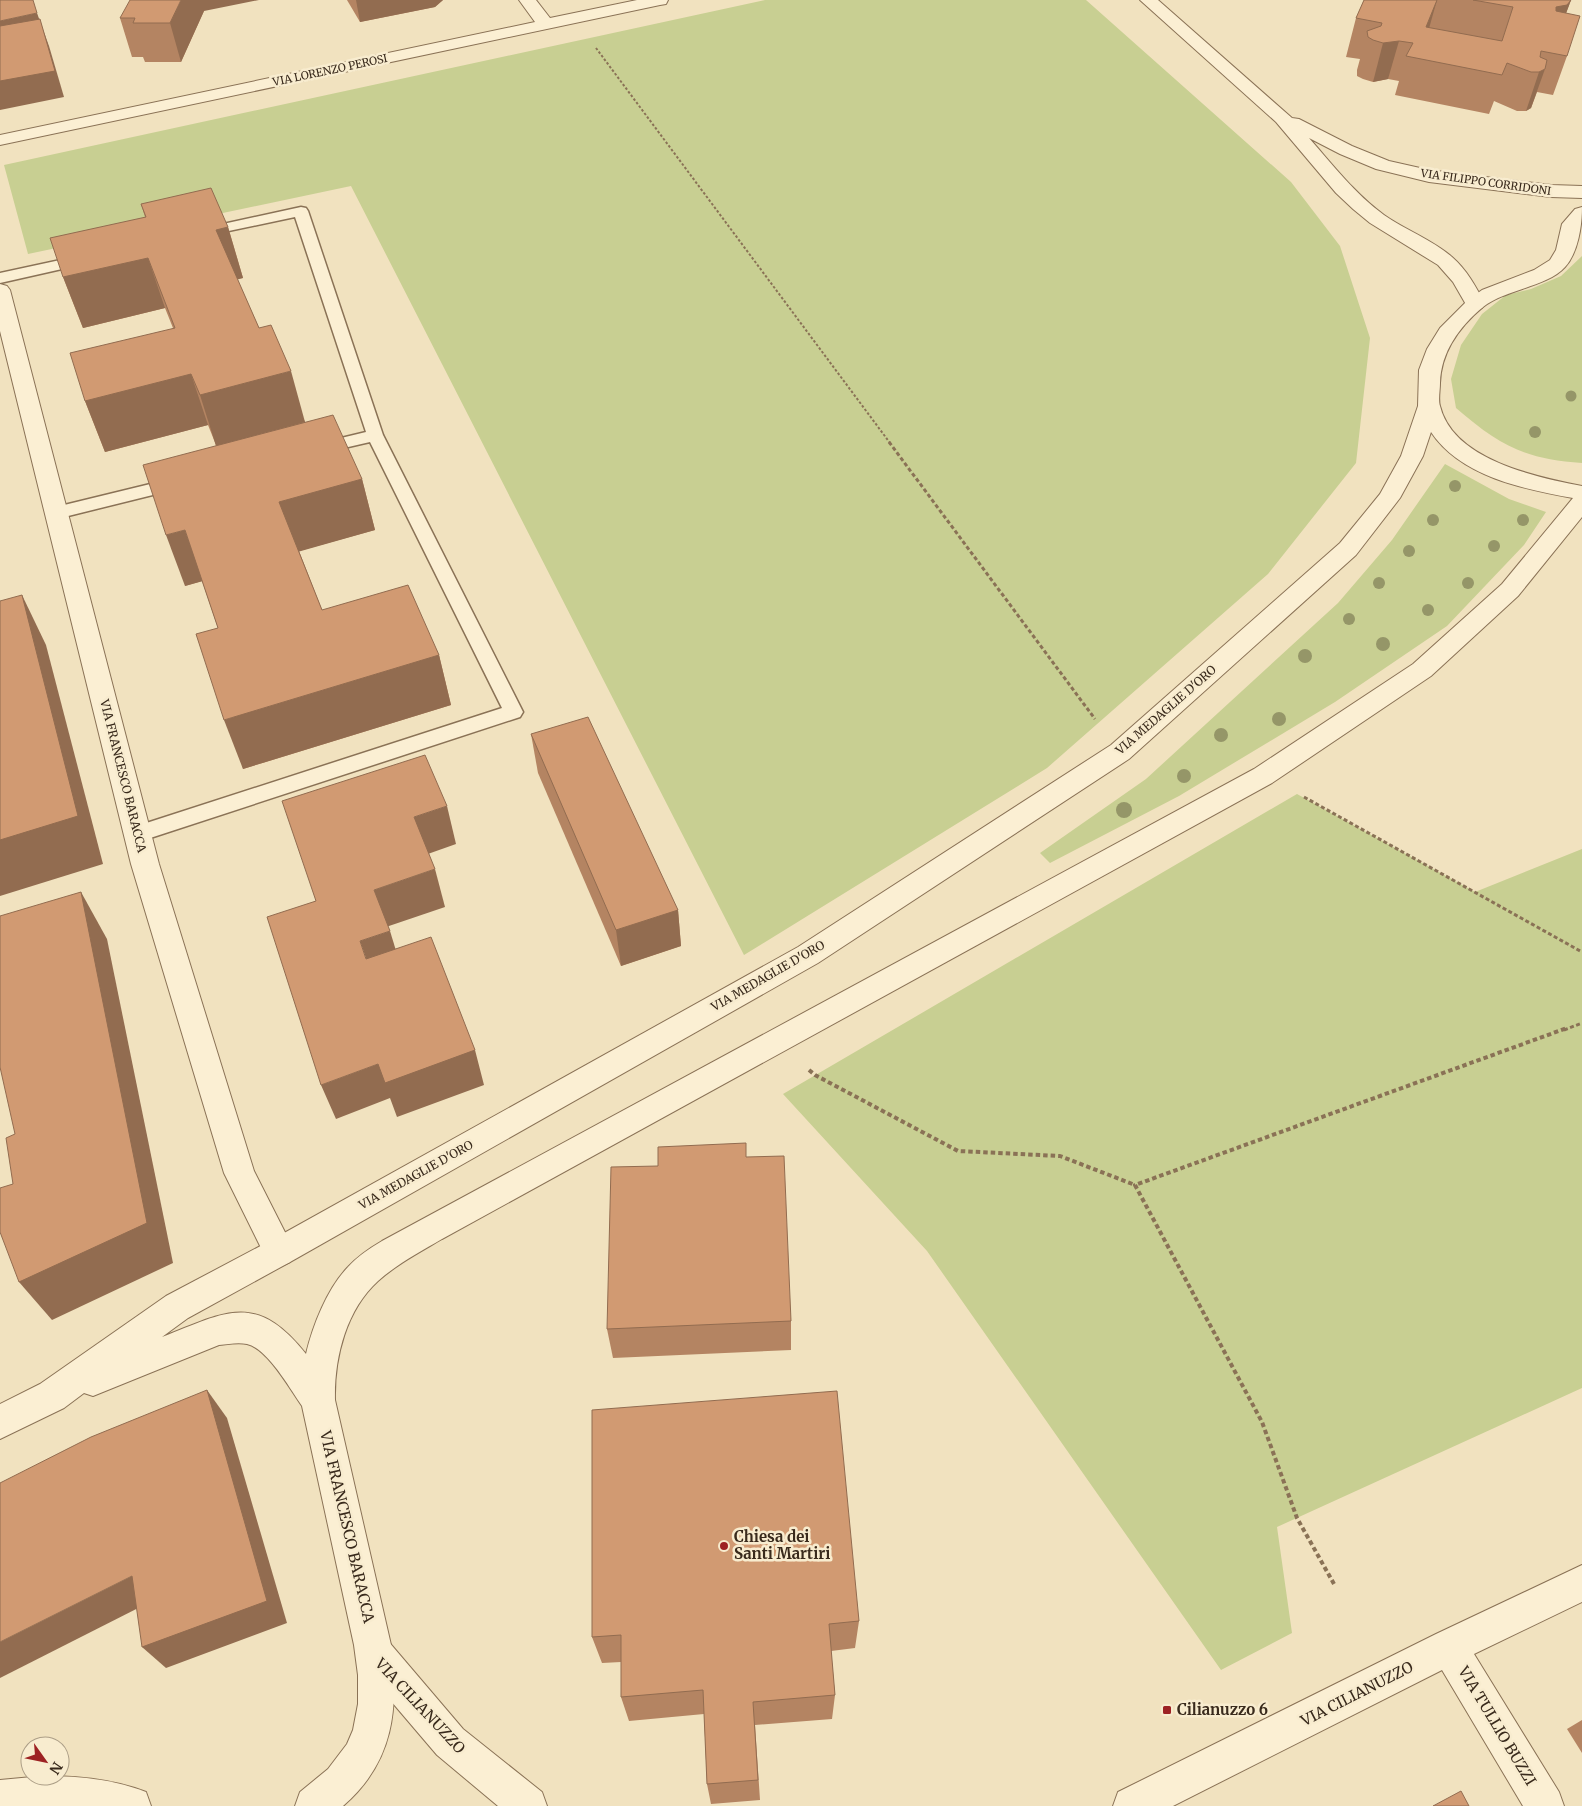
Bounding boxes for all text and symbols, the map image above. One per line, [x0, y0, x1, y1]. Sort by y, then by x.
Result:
street label: VIA LORENZO PEROSI [270, 51, 389, 89]
street label: VIA FILIPPO CORRIDONI [1419, 166, 1552, 198]
street label: VIA MEDAGLIE D'ORO [1112, 662, 1219, 758]
street label: VIA FRANCESCO BARACCA [97, 697, 150, 855]
street label: VIA MEDAGLIE D'ORO [707, 937, 827, 1015]
street label: VIA MEDAGLIE D'ORO [355, 1137, 476, 1213]
street label: VIA FRANCESCO BARACCA [316, 1428, 379, 1625]
place label: Chiesa dei Santi Martiri [734, 1527, 830, 1563]
marker: Chiesa dei Santi Martiri [718, 1540, 730, 1552]
street label: VIA CILIANUZZO [371, 1653, 470, 1757]
street label: VIA CILIANUZZO [1296, 1657, 1416, 1731]
street label: VIA TULLIO BUZZI [1454, 1662, 1541, 1789]
place label: Cilianuzzo 6 [1177, 1700, 1268, 1719]
marker: Cilianuzzo 6 [1161, 1704, 1173, 1716]
north arrow [20, 1736, 70, 1786]
text: N [45, 1759, 66, 1778]

